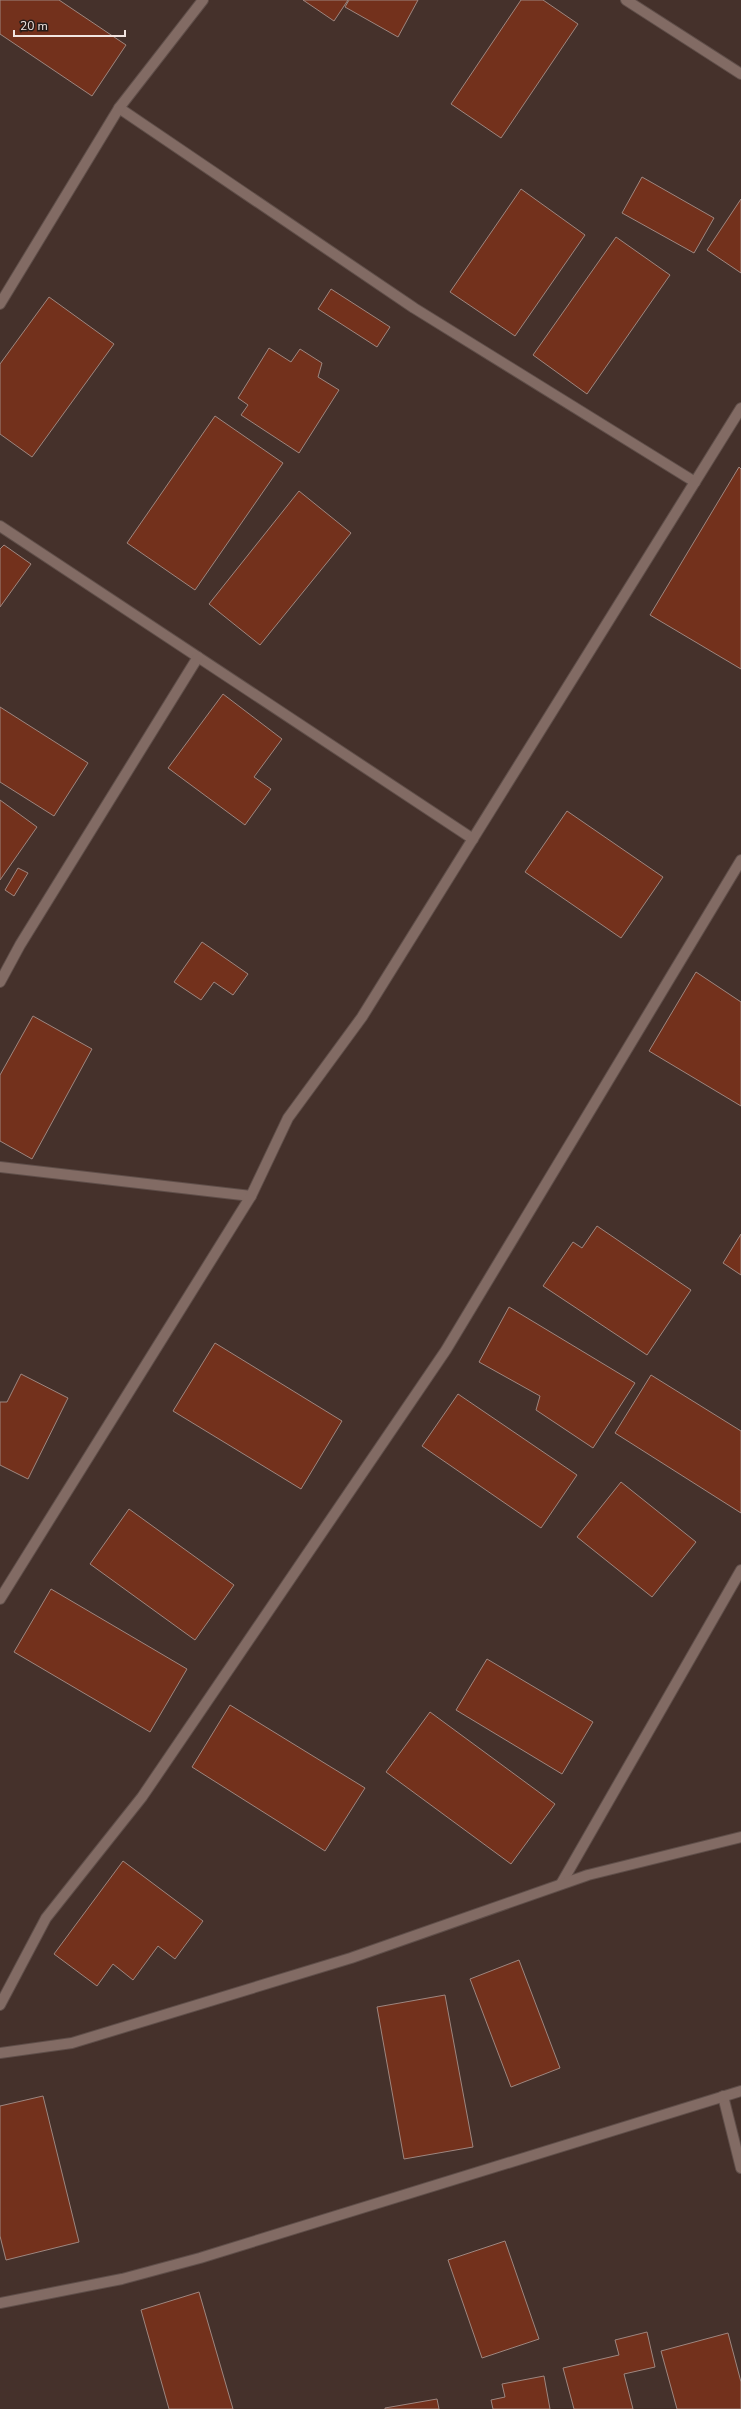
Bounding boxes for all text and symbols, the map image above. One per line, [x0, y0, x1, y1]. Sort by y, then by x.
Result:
scale bar [14, 12, 125, 38]
text: 20 m [20, 18, 48, 34]

